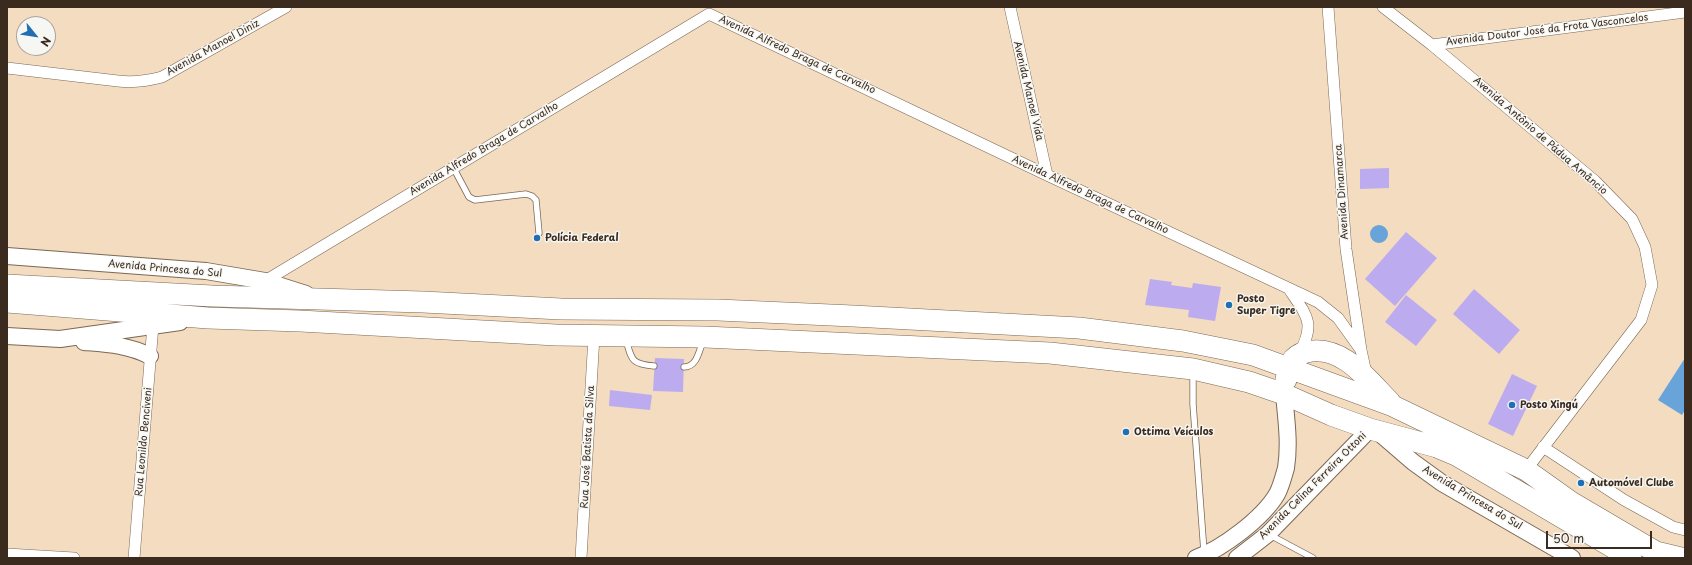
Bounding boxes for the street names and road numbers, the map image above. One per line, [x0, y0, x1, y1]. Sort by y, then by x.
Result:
street label: Avenida Doutor José da Frota Vasconcelos [1445, 12, 1649, 48]
street label: Avenida Alfredo Braga de Carvalho [717, 13, 877, 97]
street label: Avenida Manoel Diniz [165, 18, 261, 78]
street label: Avenida Manoel Vida [1011, 40, 1045, 142]
street label: Avenida Antônio de Pádua Amâncio [1471, 75, 1609, 197]
street label: Avenida Alfredo Braga de Carvalho [407, 100, 561, 198]
street label: Avenida Dinamarca [1333, 144, 1351, 240]
street label: Avenida Alfredo Braga de Carvalho [1010, 153, 1170, 237]
street label: Avenida Princesa do Sul [108, 258, 222, 280]
street label: Rua José Batista da Silva [579, 385, 597, 509]
street label: Rua Leonildo Benciveni [133, 387, 155, 497]
street label: Avenida Celina Ferreira Ottoni [1257, 430, 1369, 542]
street label: Avenida Princesa do Sul [1420, 463, 1524, 533]

